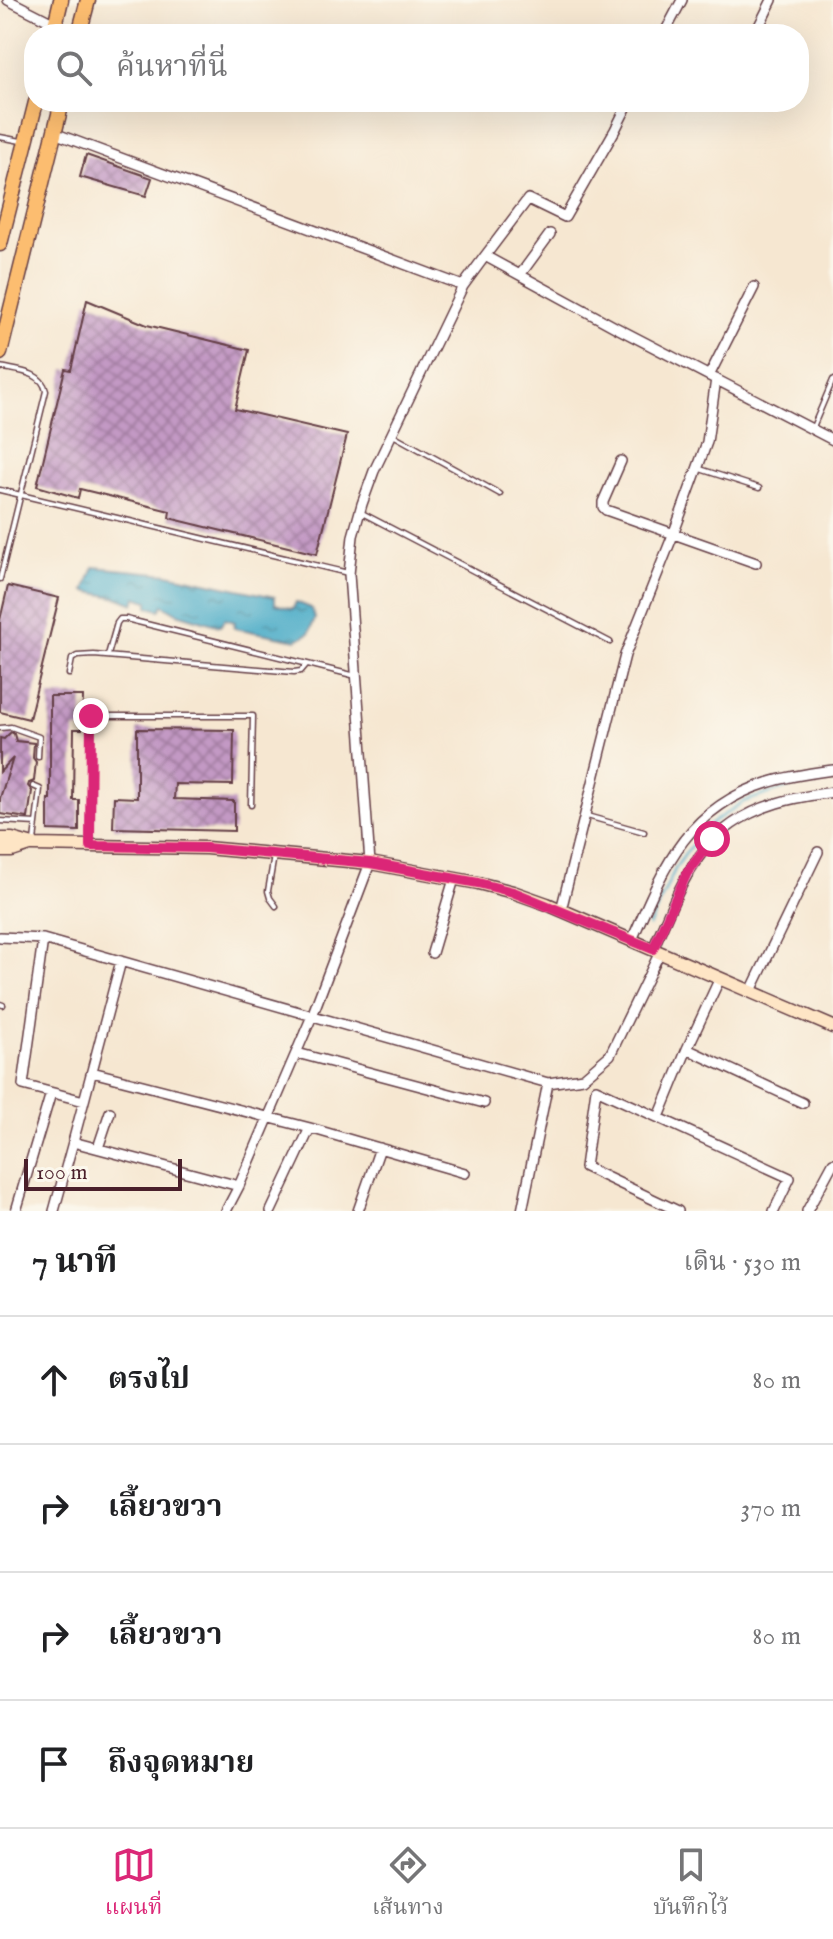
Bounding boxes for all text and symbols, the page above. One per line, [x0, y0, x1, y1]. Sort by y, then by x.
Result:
search box [24, 24, 809, 112]
icon: search [52, 46, 96, 90]
text: ค้นหาที่นี่ [116, 49, 228, 87]
route end [73, 698, 109, 734]
route start [694, 821, 730, 857]
scale bar [24, 1155, 182, 1191]
text: 100 m [36, 1159, 88, 1187]
text: 7 นาที [32, 1241, 117, 1284]
text: เดิน · 530 m [684, 1246, 801, 1279]
icon: ahead [32, 1358, 76, 1402]
text: ตรงไป [108, 1361, 190, 1399]
text: 80 m [752, 1364, 801, 1397]
icon: right [32, 1486, 76, 1530]
text: เลี้ยวขวา [108, 1489, 222, 1527]
text: 370 m [741, 1492, 801, 1525]
icon: right [32, 1614, 76, 1658]
text: เลี้ยวขวา [108, 1617, 222, 1655]
text: 80 m [752, 1620, 801, 1653]
icon: arrive [32, 1742, 76, 1786]
text: ถึงจุดหมาย [108, 1745, 254, 1783]
tab: แผนที่ [105, 1843, 162, 1926]
tab: เส้นทาง [372, 1843, 444, 1926]
tab: บันทึกไว้ [653, 1843, 728, 1926]

